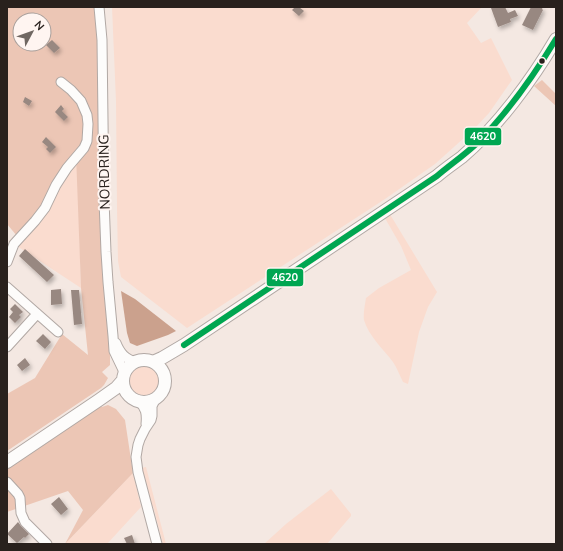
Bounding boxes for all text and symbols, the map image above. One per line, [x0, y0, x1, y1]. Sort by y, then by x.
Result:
north arrow [12, 12, 52, 52]
text: N [32, 18, 48, 33]
unlabelled marker [537, 56, 547, 66]
line badge: 4620 [464, 127, 502, 146]
text: 4620 [470, 129, 497, 143]
street label: NORDRING [94, 134, 114, 210]
line badge: 4620 [266, 268, 304, 287]
text: 4620 [272, 270, 299, 284]

